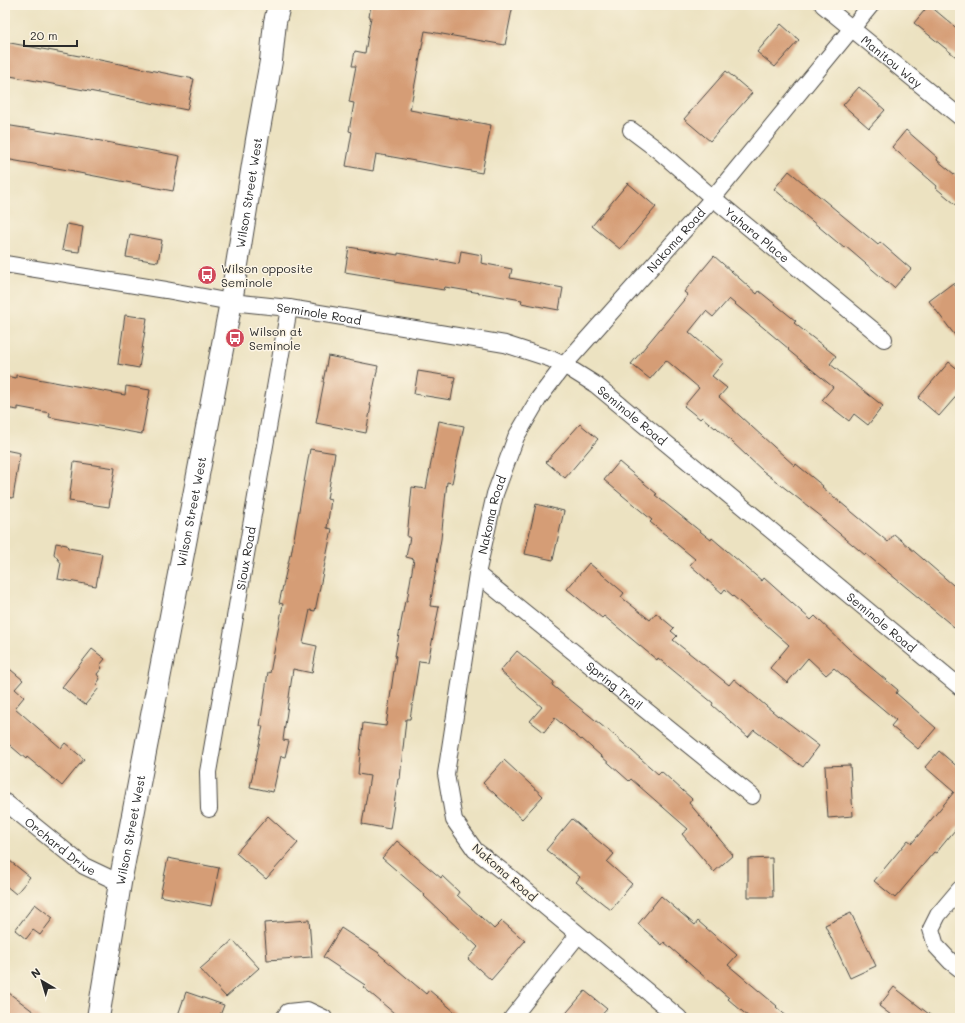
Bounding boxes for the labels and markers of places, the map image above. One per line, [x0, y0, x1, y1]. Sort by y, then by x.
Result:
place label: Wilson opposite Seminole [221, 260, 313, 290]
bus stop icon: Wilson opposite Seminole [196, 264, 218, 286]
place label: Wilson at Seminole [249, 323, 302, 353]
bus stop icon: Wilson at Seminole [224, 327, 246, 349]

